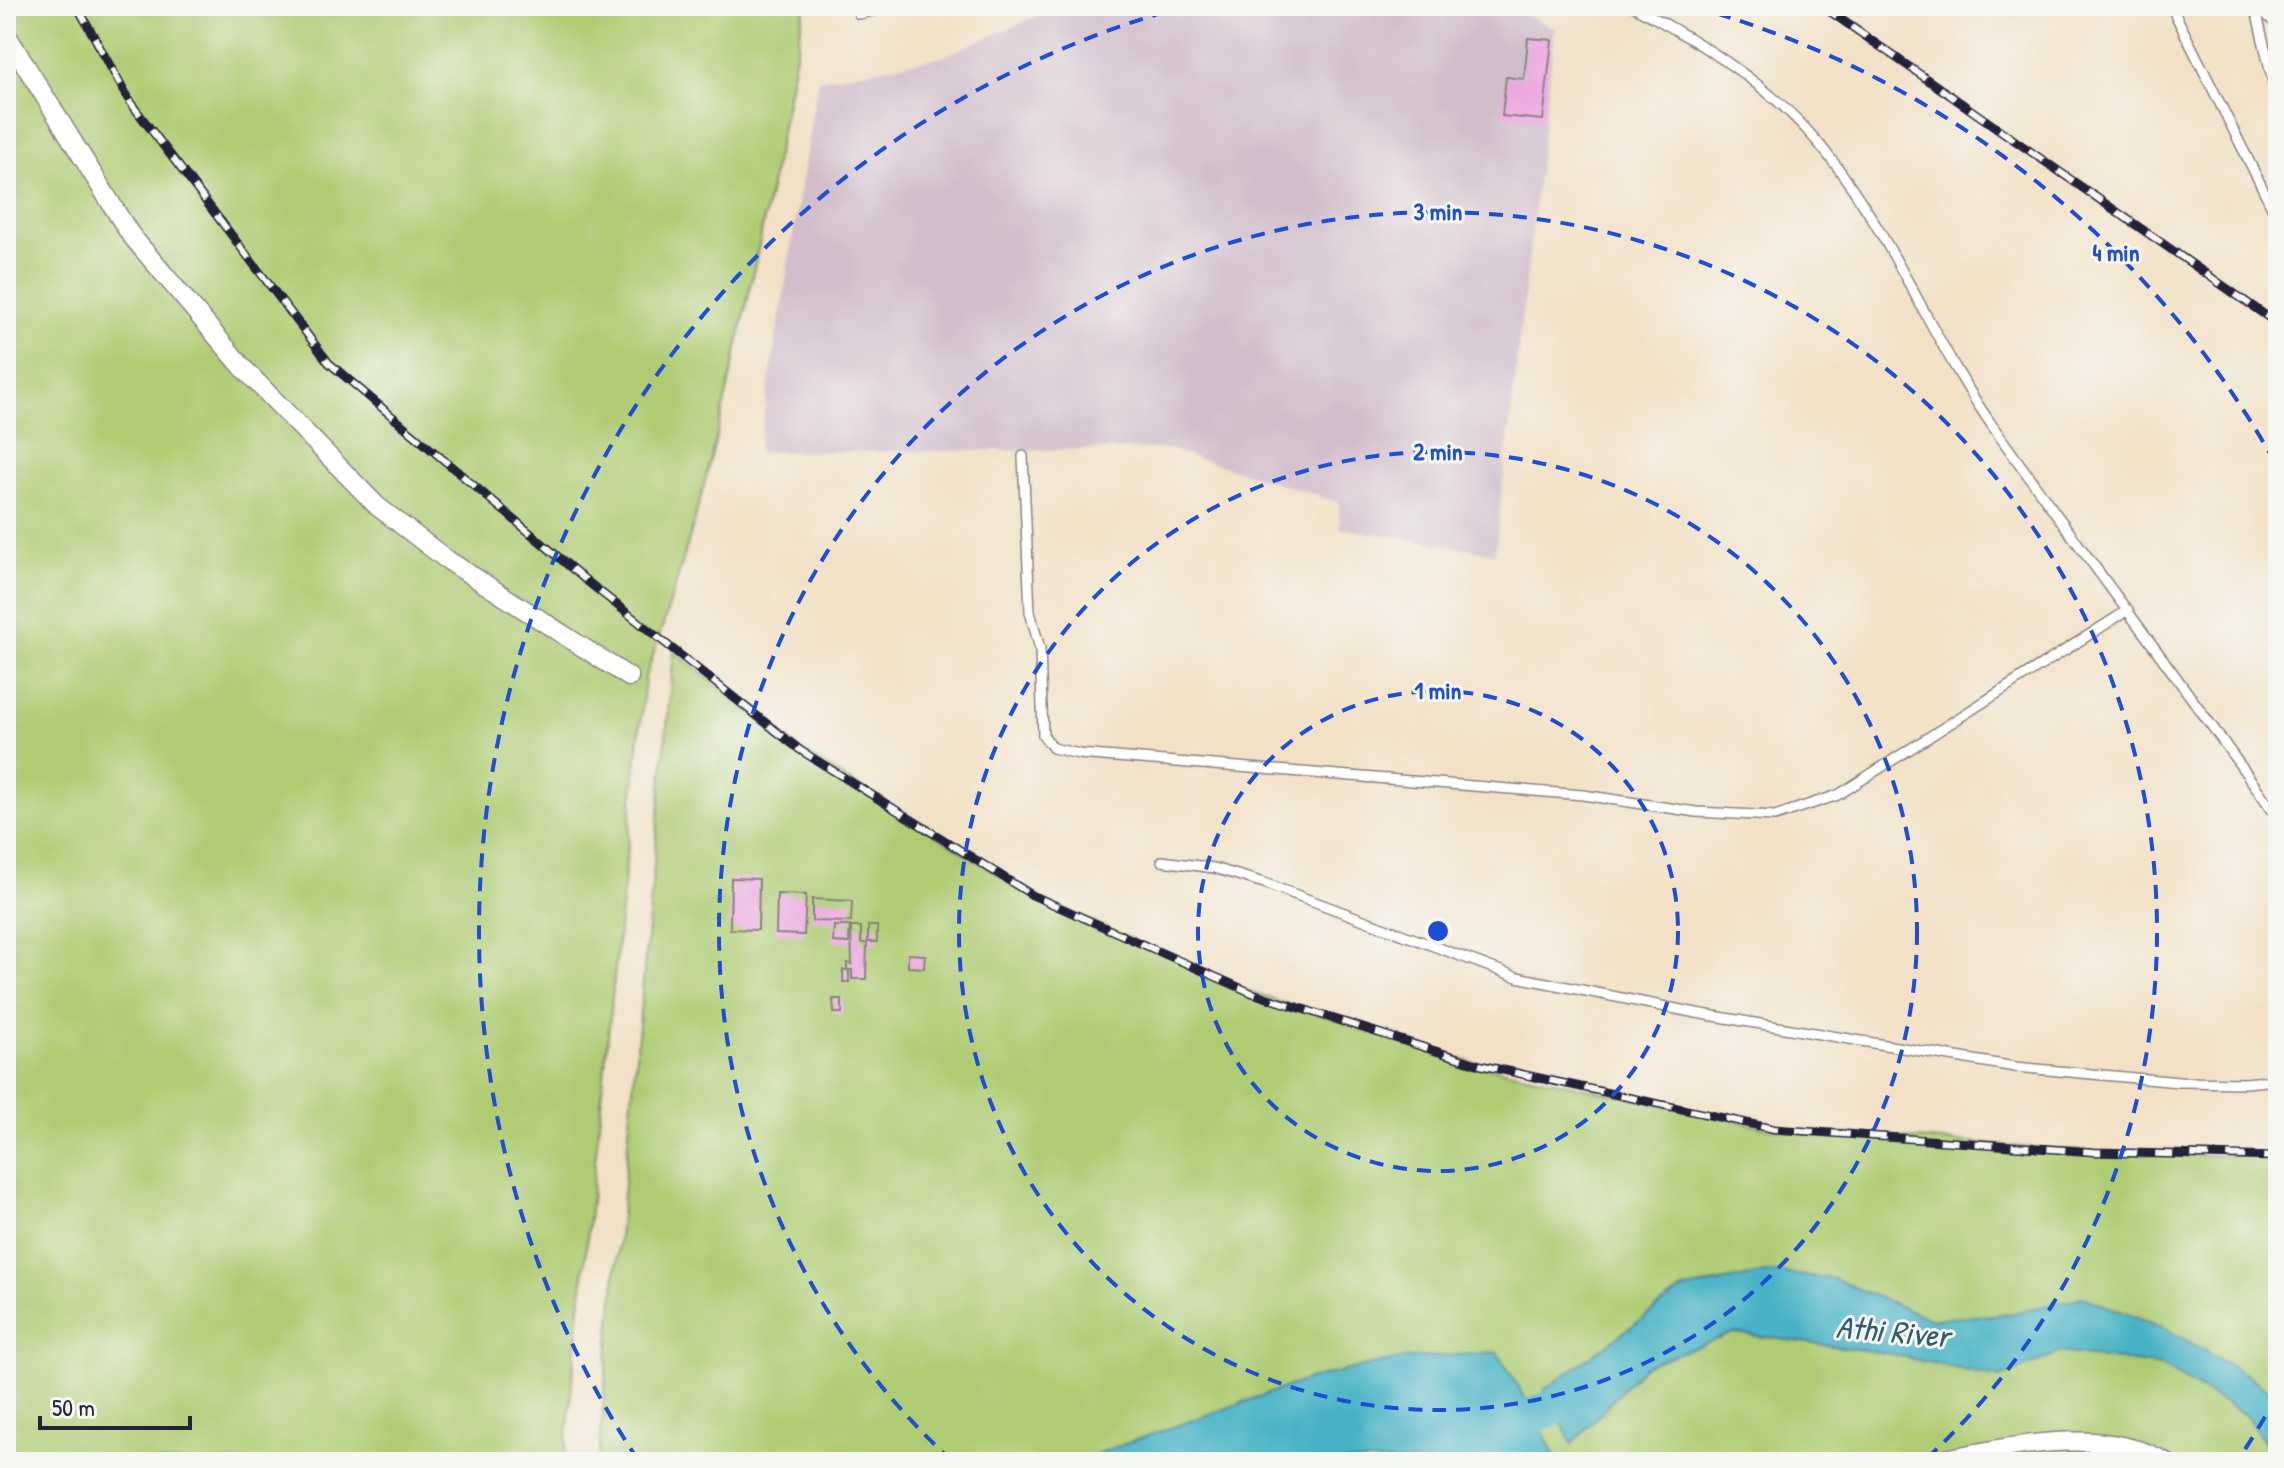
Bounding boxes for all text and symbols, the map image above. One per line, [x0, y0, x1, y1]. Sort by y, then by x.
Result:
text: 3 min [1414, 195, 1463, 227]
text: 4 min [2092, 236, 2140, 268]
text: 2 min [1413, 435, 1463, 467]
text: 1 min [1415, 674, 1462, 706]
centre of rings [1424, 917, 1452, 945]
water label: Athi River [1834, 1305, 1955, 1358]
scale bar [40, 1380, 190, 1430]
text: 50 m [52, 1391, 95, 1423]

